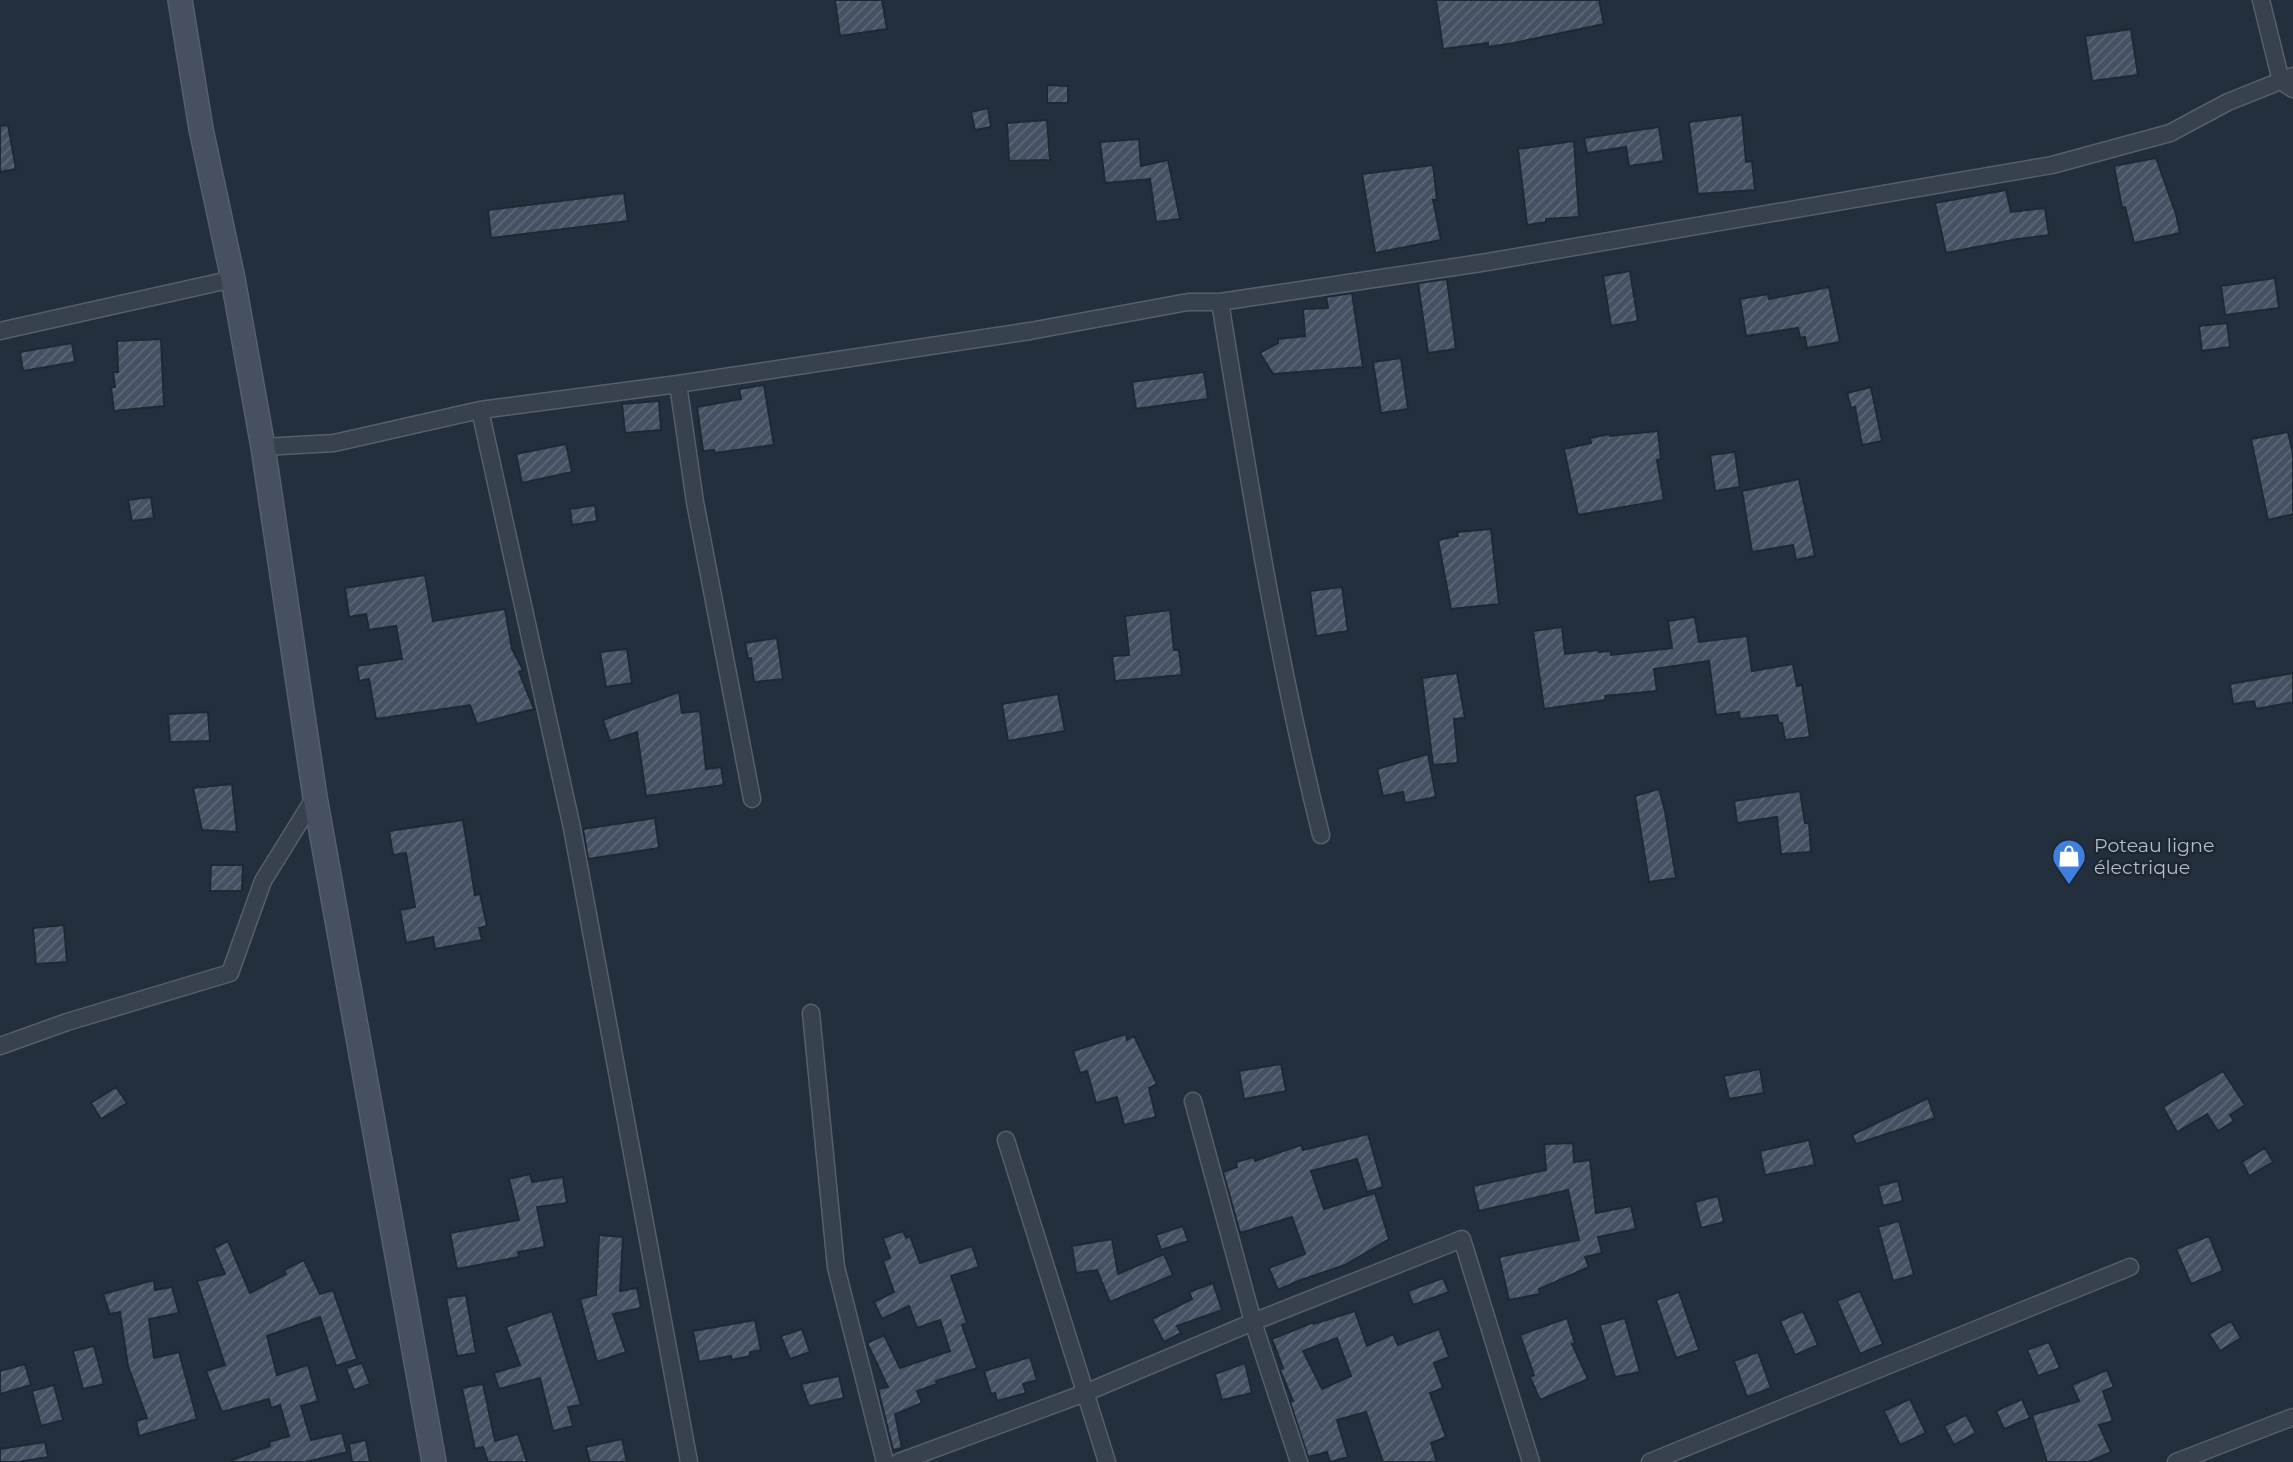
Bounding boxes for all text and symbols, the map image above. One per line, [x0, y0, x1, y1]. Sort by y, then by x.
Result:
place label: Poteau ligne électrique [2094, 834, 2214, 879]
shop icon: Poteau ligne électrique [2050, 837, 2088, 886]

